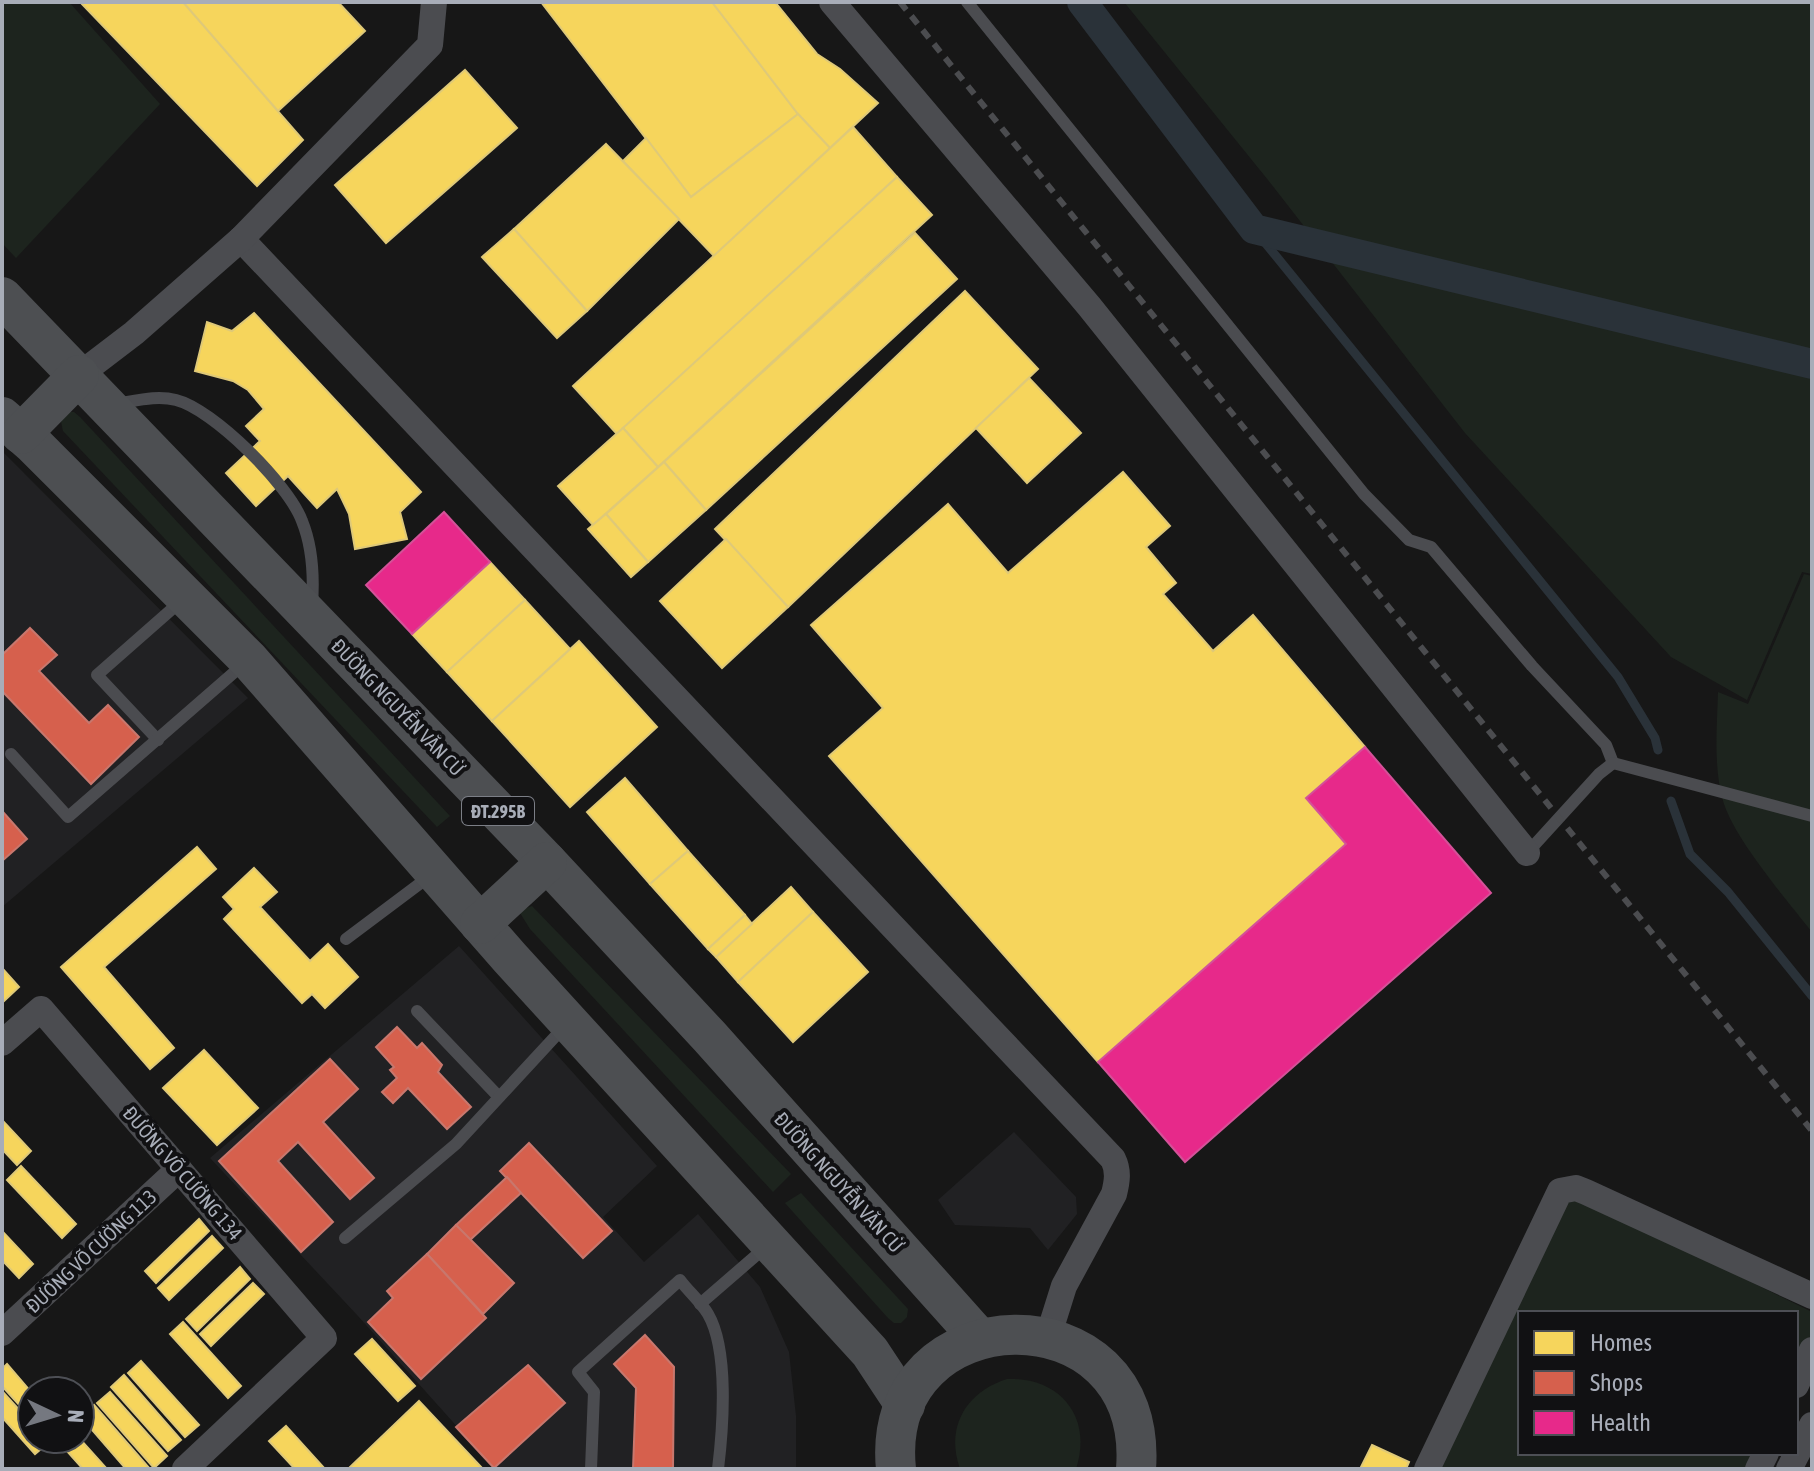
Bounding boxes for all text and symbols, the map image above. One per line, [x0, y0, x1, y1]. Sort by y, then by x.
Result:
street label: ĐƯỜNG NGUYỄN VĂN CỪ [327, 633, 471, 780]
road number: ĐT.295B [462, 797, 534, 825]
street label: ĐƯỜNG VÕ CƯỜNG 134 [119, 1101, 247, 1245]
street label: ĐƯỜNG NGUYỄN VĂN CỪ [770, 1106, 910, 1257]
street label: ĐƯỜNG VÕ CƯỜNG 113 [21, 1185, 161, 1317]
legend [1518, 1311, 1798, 1455]
text: Homes [1590, 1329, 1652, 1356]
text: Shops [1590, 1369, 1643, 1396]
north arrow [16, 1375, 96, 1455]
text: N [63, 1409, 89, 1424]
text: Health [1590, 1409, 1651, 1436]

